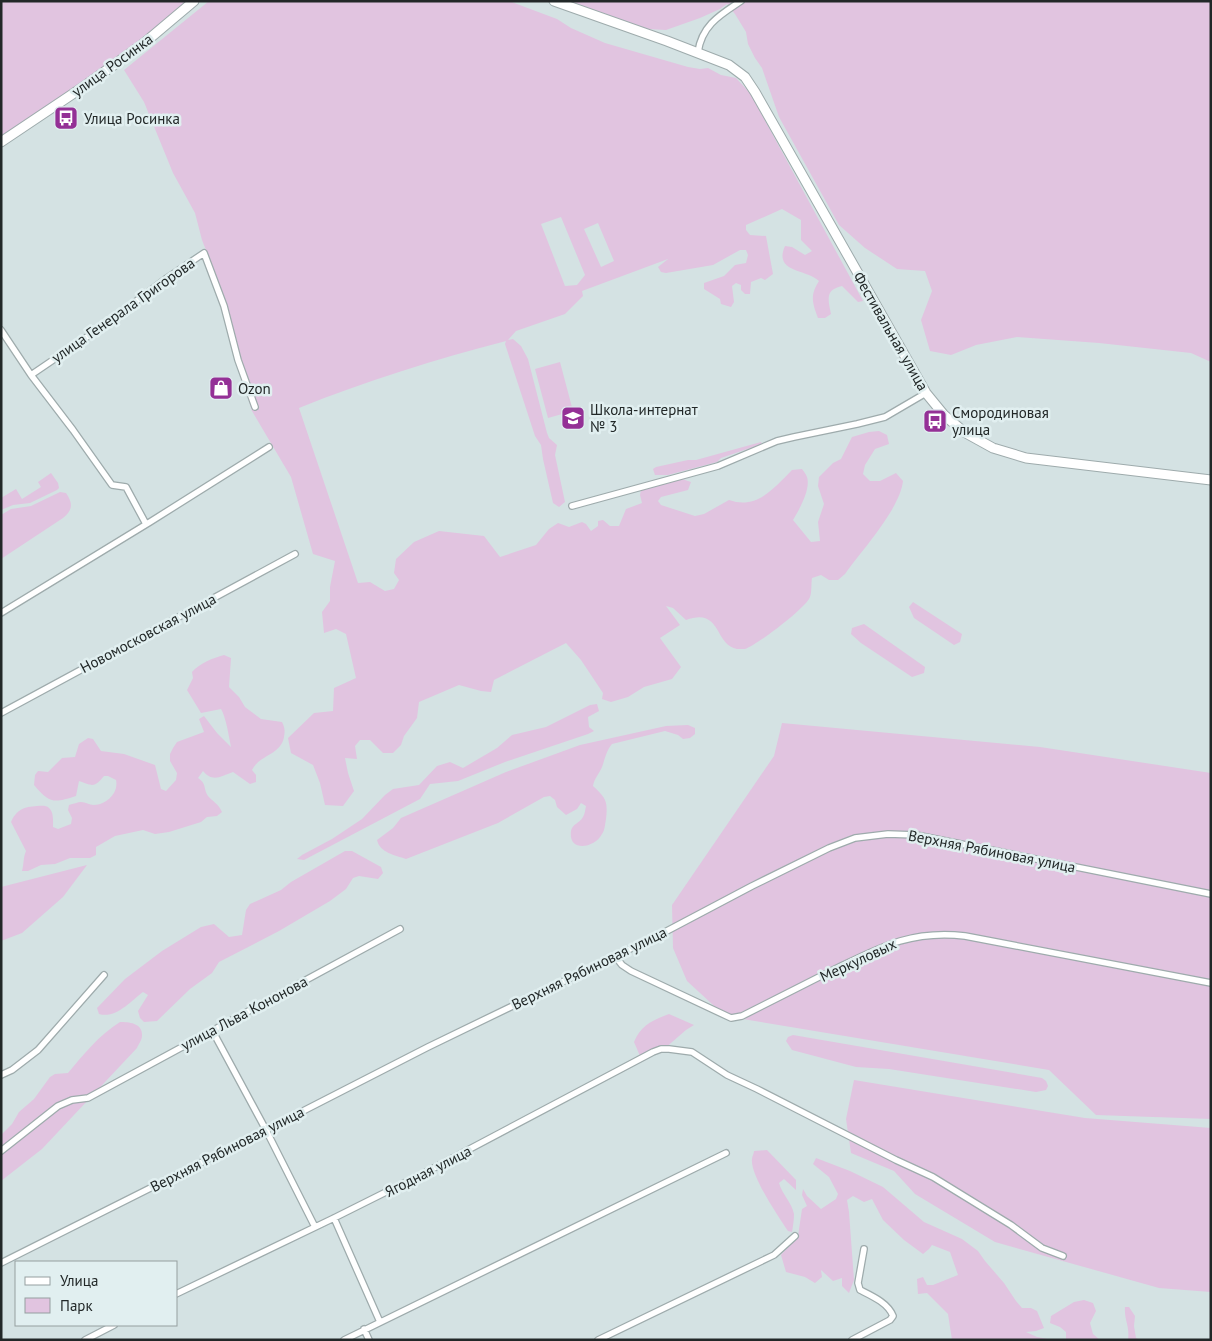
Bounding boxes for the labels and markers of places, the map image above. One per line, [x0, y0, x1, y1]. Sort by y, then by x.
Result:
bus stop icon: Улица Росинка [53, 105, 79, 131]
place label: Улица Росинка [84, 109, 180, 128]
shop icon: Ozon [208, 375, 234, 401]
place label: Ozon [238, 379, 271, 398]
place label: Школа-интернат № 3 [590, 400, 698, 436]
place label: Смородиновая улица [952, 403, 1049, 439]
school or university icon: Школа-интернат № 3 [560, 405, 586, 431]
bus stop icon: Смородиновая улица [922, 408, 948, 434]

